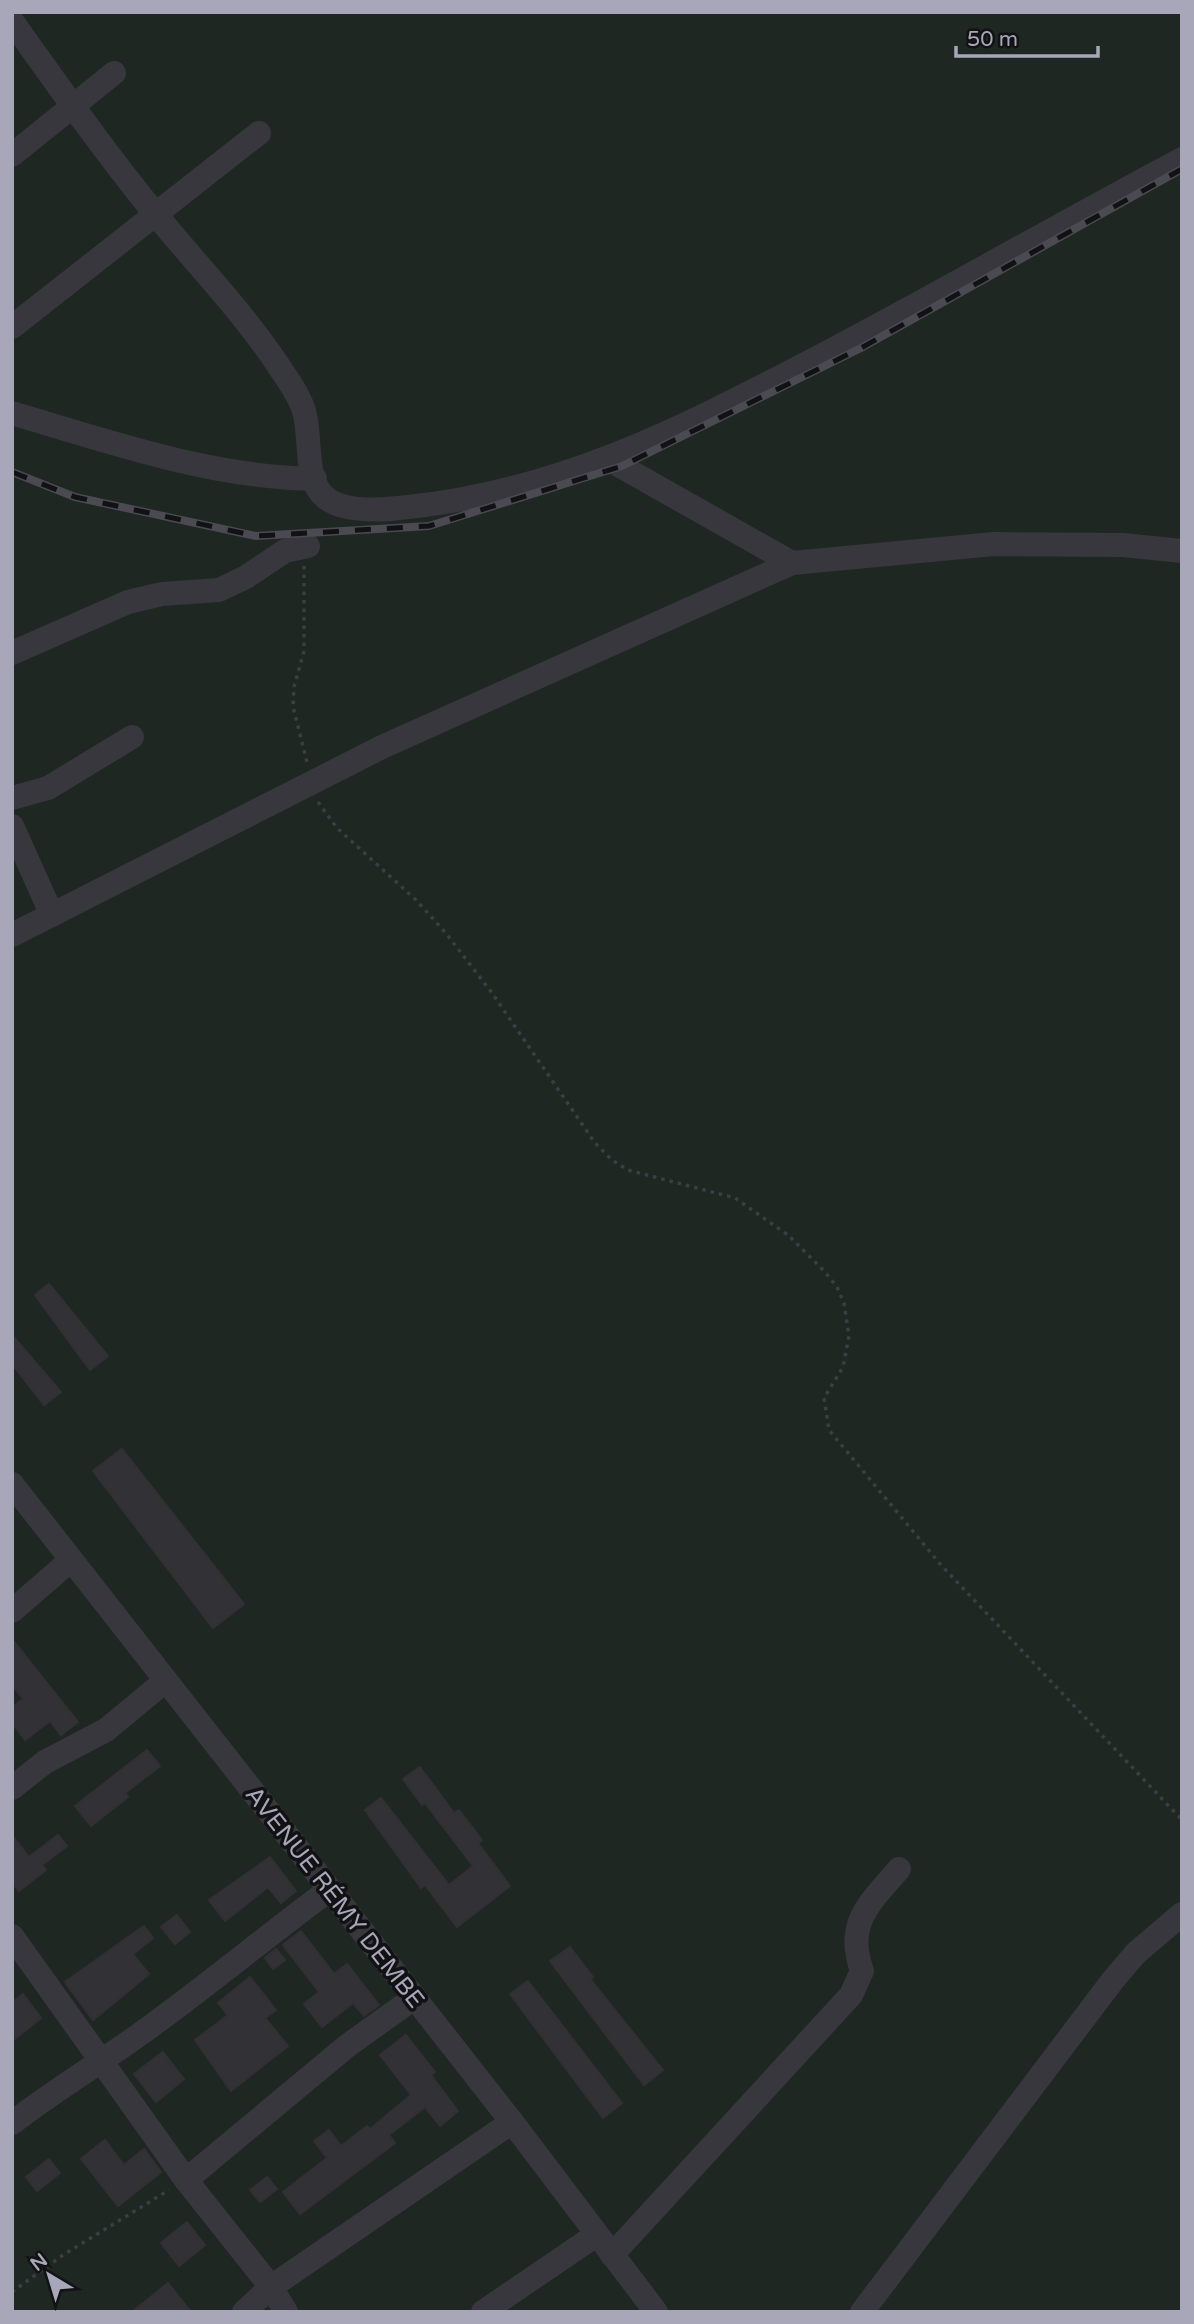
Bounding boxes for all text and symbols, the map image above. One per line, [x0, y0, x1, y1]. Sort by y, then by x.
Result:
scale bar [956, 14, 1098, 58]
text: 50 m [967, 27, 1018, 52]
street label: AVENUE RÉMY DEMBE [239, 1780, 431, 2014]
north arrow [14, 2240, 84, 2310]
text: N [26, 2249, 52, 2276]

